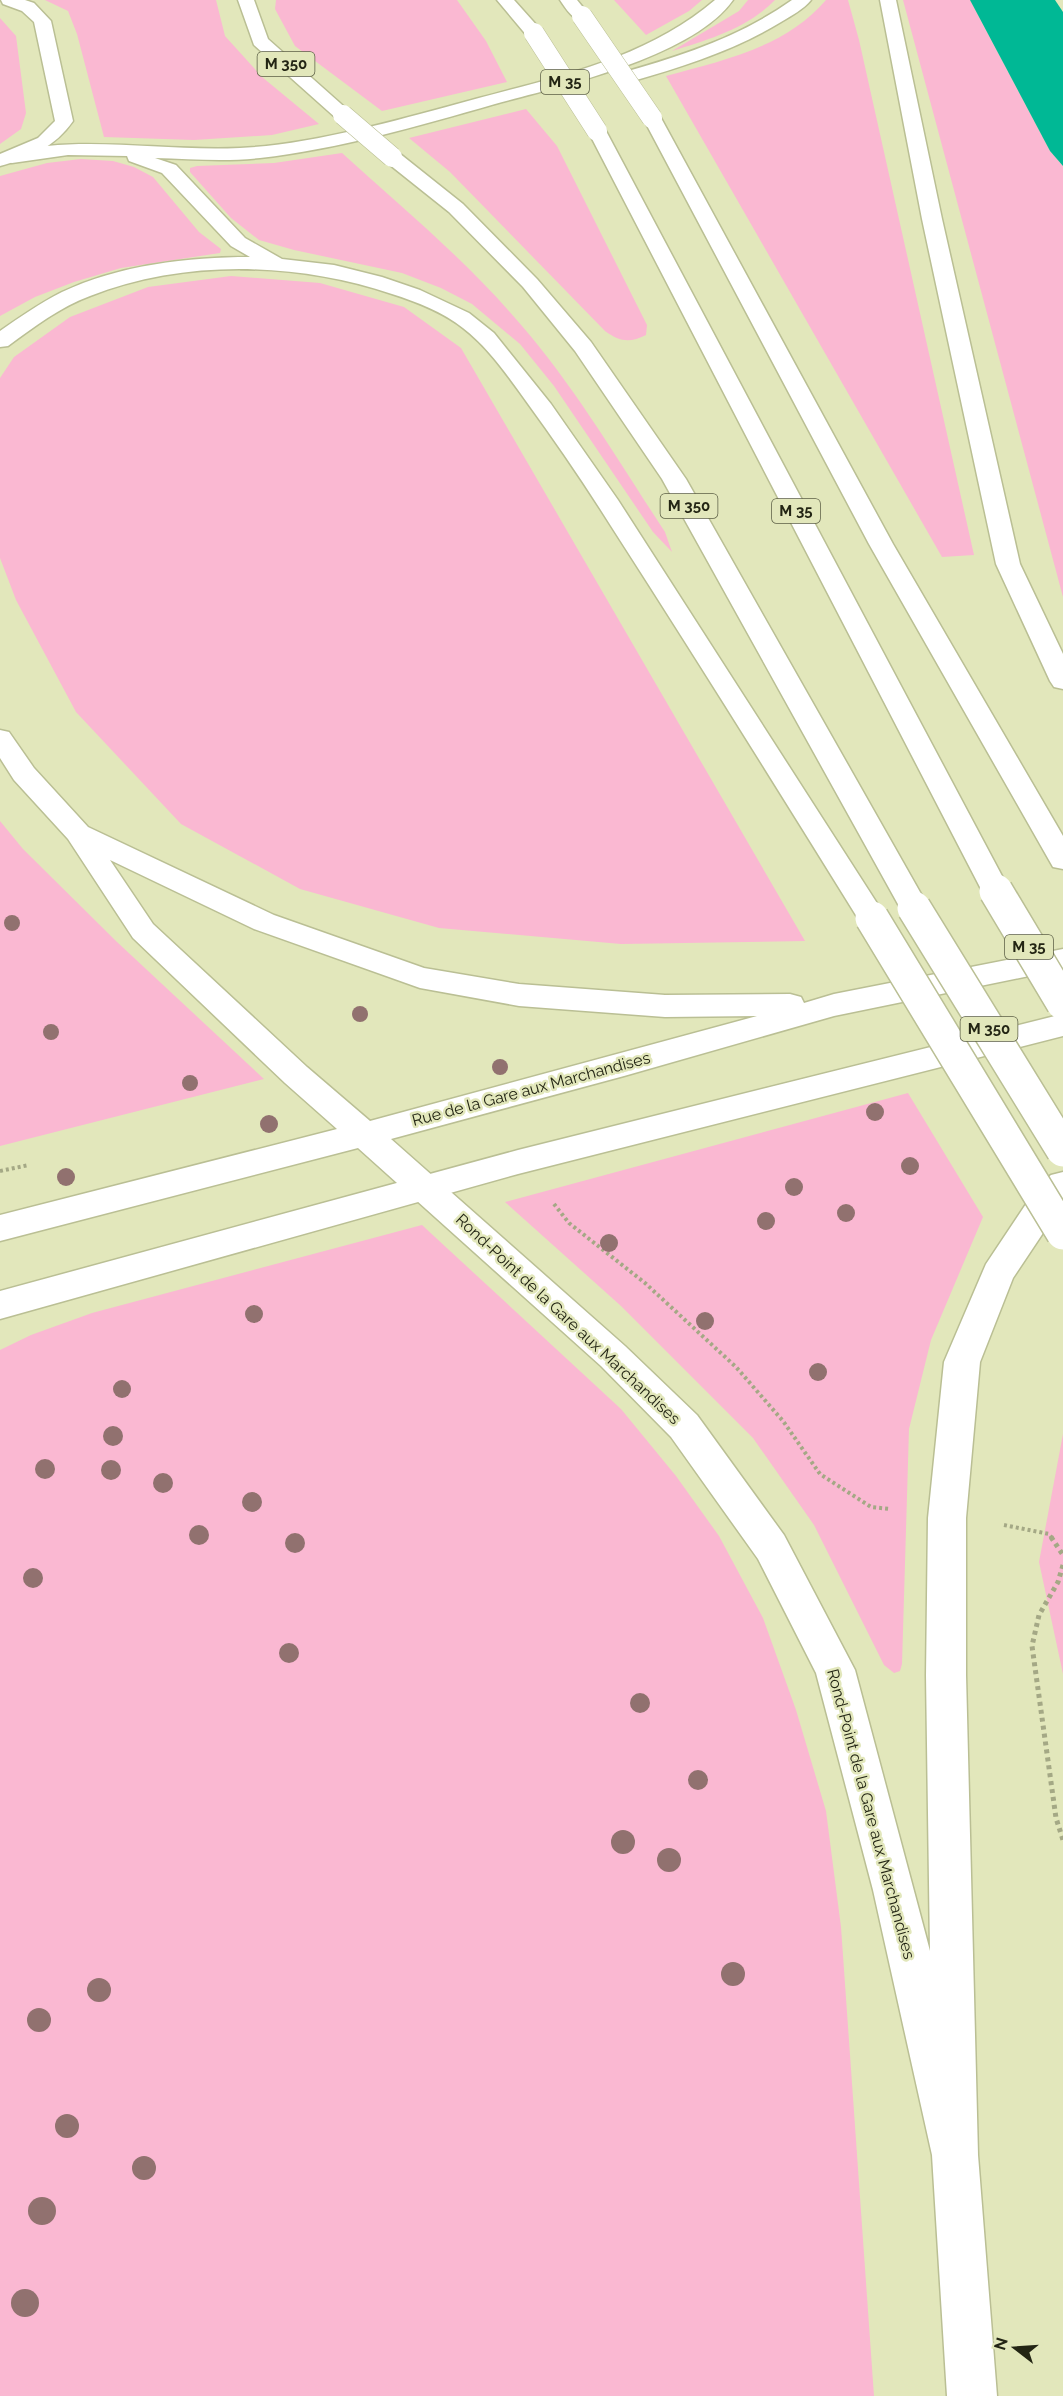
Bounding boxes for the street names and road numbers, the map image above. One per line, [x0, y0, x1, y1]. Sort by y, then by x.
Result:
road number: M 350 [258, 52, 314, 76]
road number: M 35 [541, 70, 589, 94]
road number: M 350 [660, 494, 718, 518]
road number: M 35 [772, 499, 820, 523]
road number: M 35 [1005, 935, 1053, 959]
road number: M 350 [960, 1017, 1018, 1041]
street label: Rue de la Gare aux Marchandises [410, 1048, 652, 1130]
street label: Rond-Point de la Gare aux Marchandises [452, 1210, 684, 1428]
street label: Rond-Point de la Gare aux Marchandises [823, 1667, 919, 1961]

